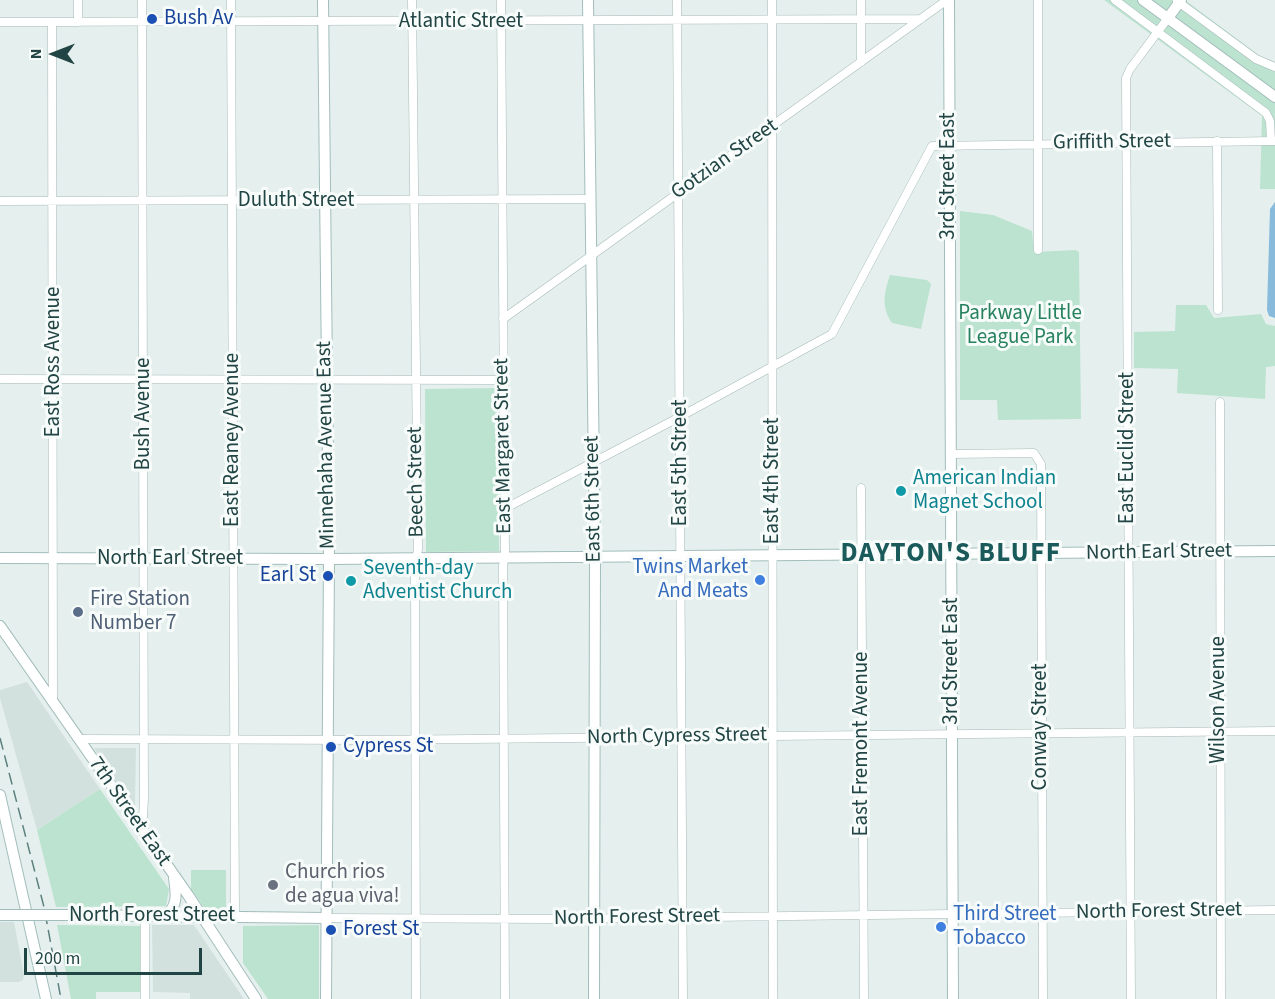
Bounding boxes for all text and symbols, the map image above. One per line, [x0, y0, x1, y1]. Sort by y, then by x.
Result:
place label: Bush Av [164, 6, 233, 32]
street label: Atlantic Street [399, 9, 523, 35]
marker: Bush Av [145, 12, 159, 26]
north arrow [24, 24, 84, 84]
text: N [25, 49, 47, 59]
street label: 3rd Street East [936, 112, 962, 240]
street label: Gotzian Street [667, 114, 783, 206]
street label: Griffith Street [1053, 129, 1171, 157]
street label: Duluth Street [238, 188, 354, 214]
street label: East Ross Avenue [41, 287, 67, 437]
park label: Parkway Little League Park [958, 301, 1082, 351]
street label: Minnehaha Avenue East [313, 341, 341, 549]
street label: East Reaney Avenue [220, 353, 246, 527]
street label: Bush Avenue [131, 358, 157, 470]
street label: East Margaret Street [490, 358, 518, 534]
street label: East Euclid Street [1115, 372, 1141, 524]
street label: East 5th Street [668, 399, 694, 527]
street label: East 4th Street [760, 417, 786, 545]
street label: Beech Street [403, 426, 431, 538]
street label: East 6th Street [580, 435, 608, 563]
place label: American Indian Magnet School [913, 466, 1056, 516]
marker: American Indian Magnet School [894, 484, 908, 498]
district label: DAYTON'S BLUFF [840, 539, 1062, 571]
street label: North Earl Street [1086, 539, 1232, 567]
street label: North Earl Street [97, 546, 243, 572]
place label: Twins Market And Meats [632, 555, 748, 605]
place label: Seventh-day Adventist Church [363, 556, 513, 606]
place label: Earl St [260, 563, 316, 589]
marker: Earl St [321, 569, 335, 583]
marker: Twins Market And Meats [753, 573, 767, 587]
marker: Seventh-day Adventist Church [344, 574, 358, 588]
place label: Fire Station Number 7 [90, 587, 190, 637]
street label: 3rd Street East [939, 597, 965, 725]
marker: Fire Station Number 7 [71, 605, 85, 619]
street label: Wilson Avenue [1206, 636, 1232, 764]
street label: East Fremont Avenue [849, 651, 875, 837]
street label: Conway Street [1028, 664, 1054, 790]
street label: North Cypress Street [587, 723, 767, 751]
place label: Cypress St [343, 734, 433, 760]
marker: Cypress St [324, 740, 338, 754]
street label: 7th Street East [82, 753, 176, 871]
place label: Church rios de agua viva! [285, 860, 400, 910]
marker: Church rios de agua viva! [266, 878, 280, 892]
street label: North Forest Street [1076, 898, 1242, 926]
place label: Third Street Tobacco [953, 902, 1056, 952]
street label: North Forest Street [69, 903, 235, 929]
street label: North Forest Street [554, 904, 720, 932]
place label: Forest St [343, 917, 419, 943]
marker: Third Street Tobacco [934, 920, 948, 934]
marker: Forest St [324, 923, 338, 937]
scale bar [27, 936, 206, 974]
text: 200 m [35, 946, 80, 971]

